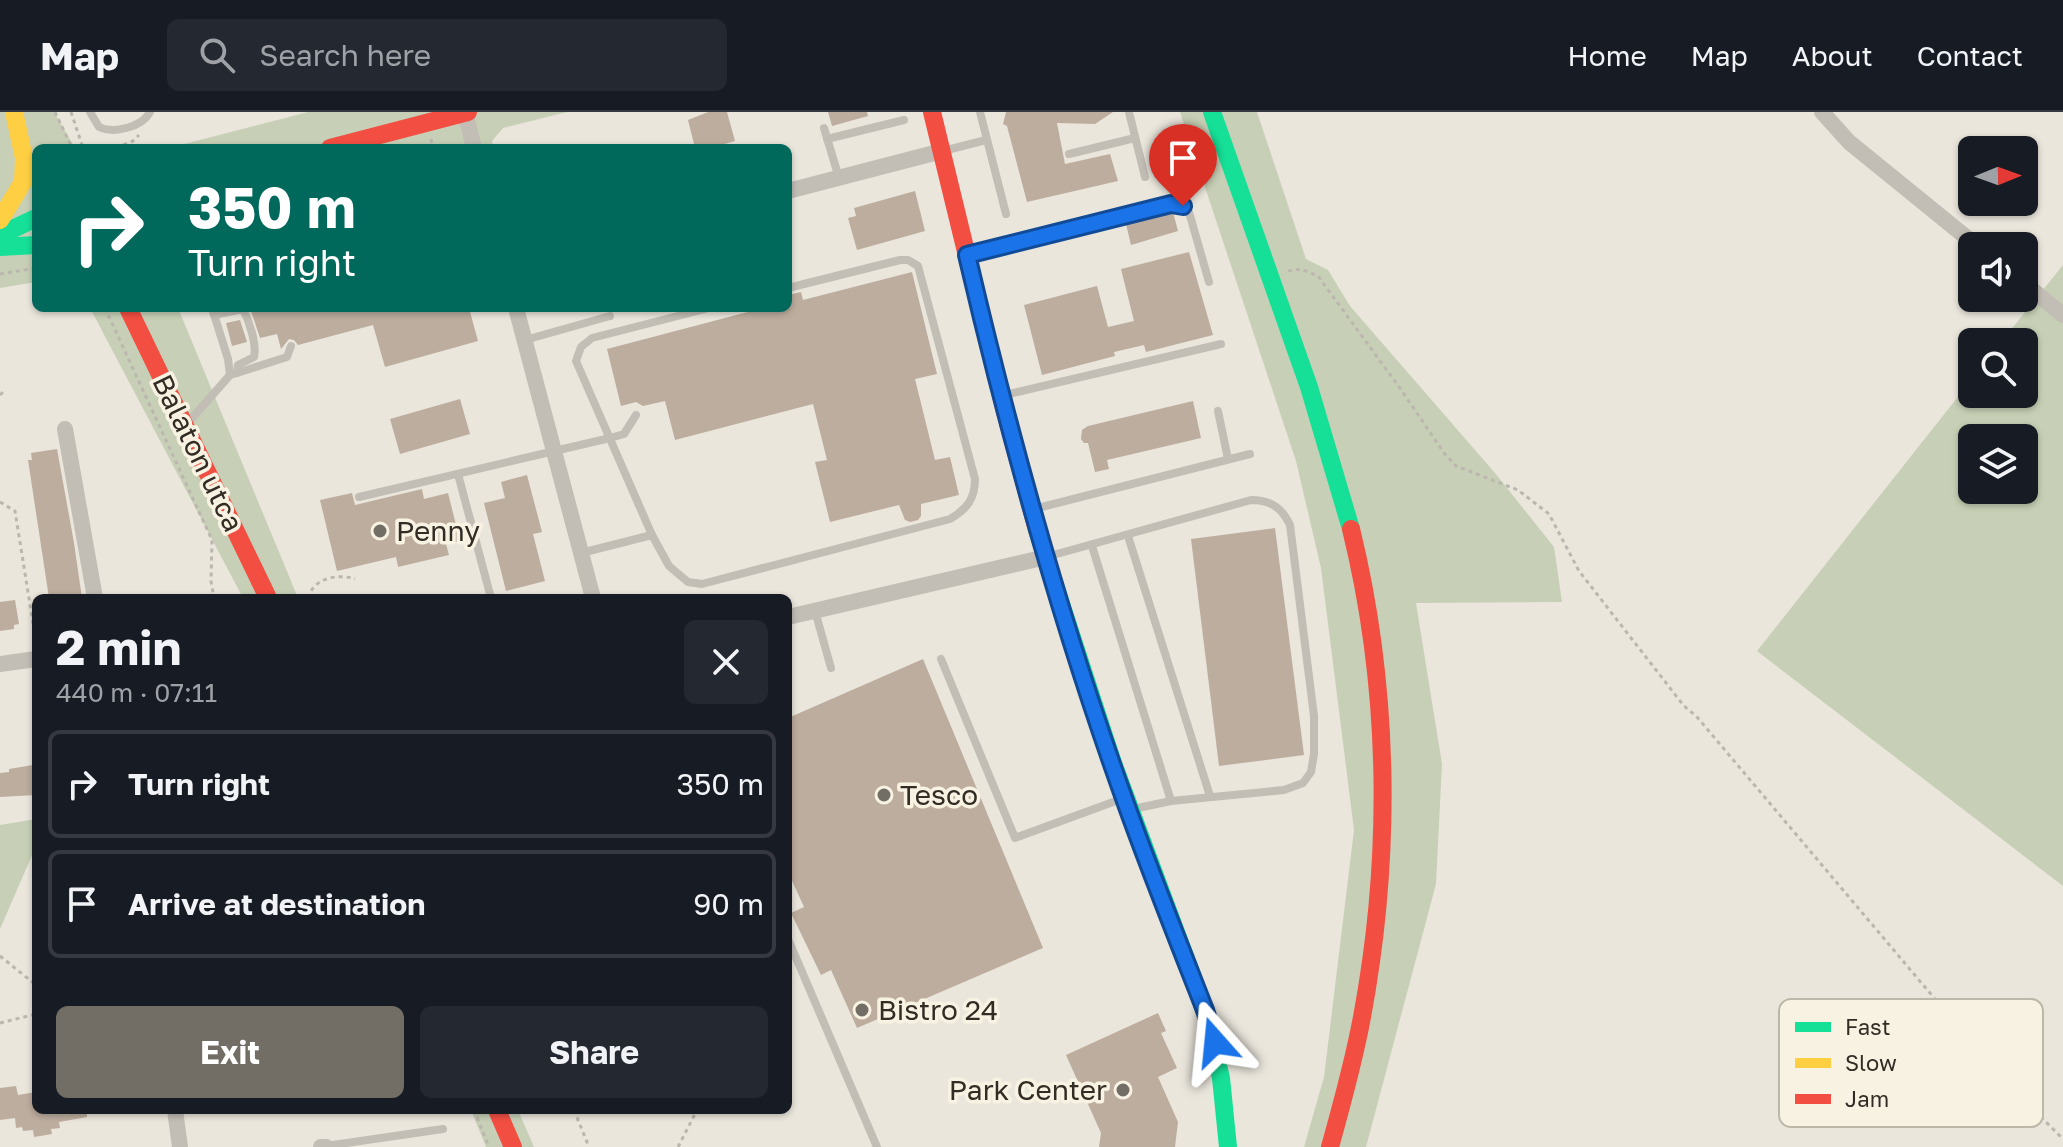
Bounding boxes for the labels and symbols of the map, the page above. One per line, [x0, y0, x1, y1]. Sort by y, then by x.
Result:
pin [1149, 124, 1217, 206]
north arrow [1958, 136, 2038, 216]
street label: Balaton utca [146, 369, 251, 537]
place label: Penny [396, 514, 480, 547]
marker: Penny [371, 522, 389, 540]
place label: Tesco [900, 778, 978, 811]
marker: Tesco [875, 786, 893, 804]
place label: Bistro 24 [878, 993, 998, 1026]
legend [1779, 999, 2043, 1127]
position arrow [1173, 1000, 1257, 1084]
marker: Bistro 24 [853, 1001, 871, 1019]
text: Fast [1845, 1013, 1891, 1040]
text: Slow [1845, 1049, 1897, 1076]
place label: Park Center [949, 1073, 1107, 1106]
marker: Park Center [1114, 1081, 1132, 1099]
text: Jam [1845, 1085, 1889, 1112]

